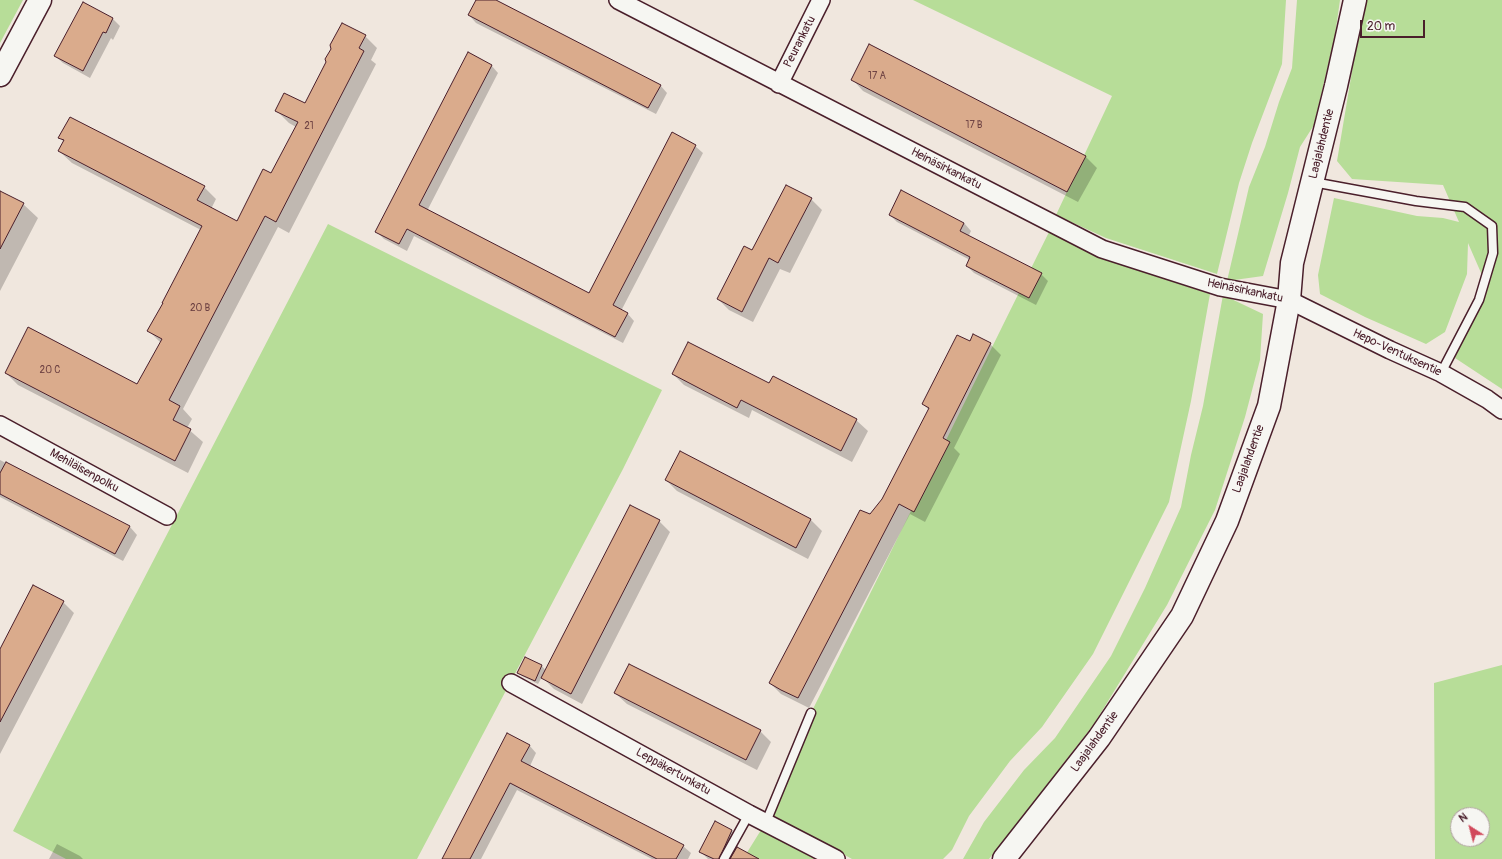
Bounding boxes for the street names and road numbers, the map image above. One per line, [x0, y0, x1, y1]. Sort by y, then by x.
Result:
street label: Peurankatu [781, 14, 819, 70]
street label: Laajalahdentie [1306, 108, 1338, 180]
street label: Heinäsirkankatu [908, 145, 984, 193]
street label: Heinäsirkankatu [1206, 276, 1284, 306]
street label: Hepo-Ventuksentie [1350, 326, 1444, 380]
street label: Laajalahdentie [1230, 423, 1268, 495]
street label: Mehiläisenpolku [47, 446, 121, 496]
street label: Laajalahdentie [1068, 709, 1122, 775]
street label: Leppäkertunkatu [633, 745, 713, 799]

